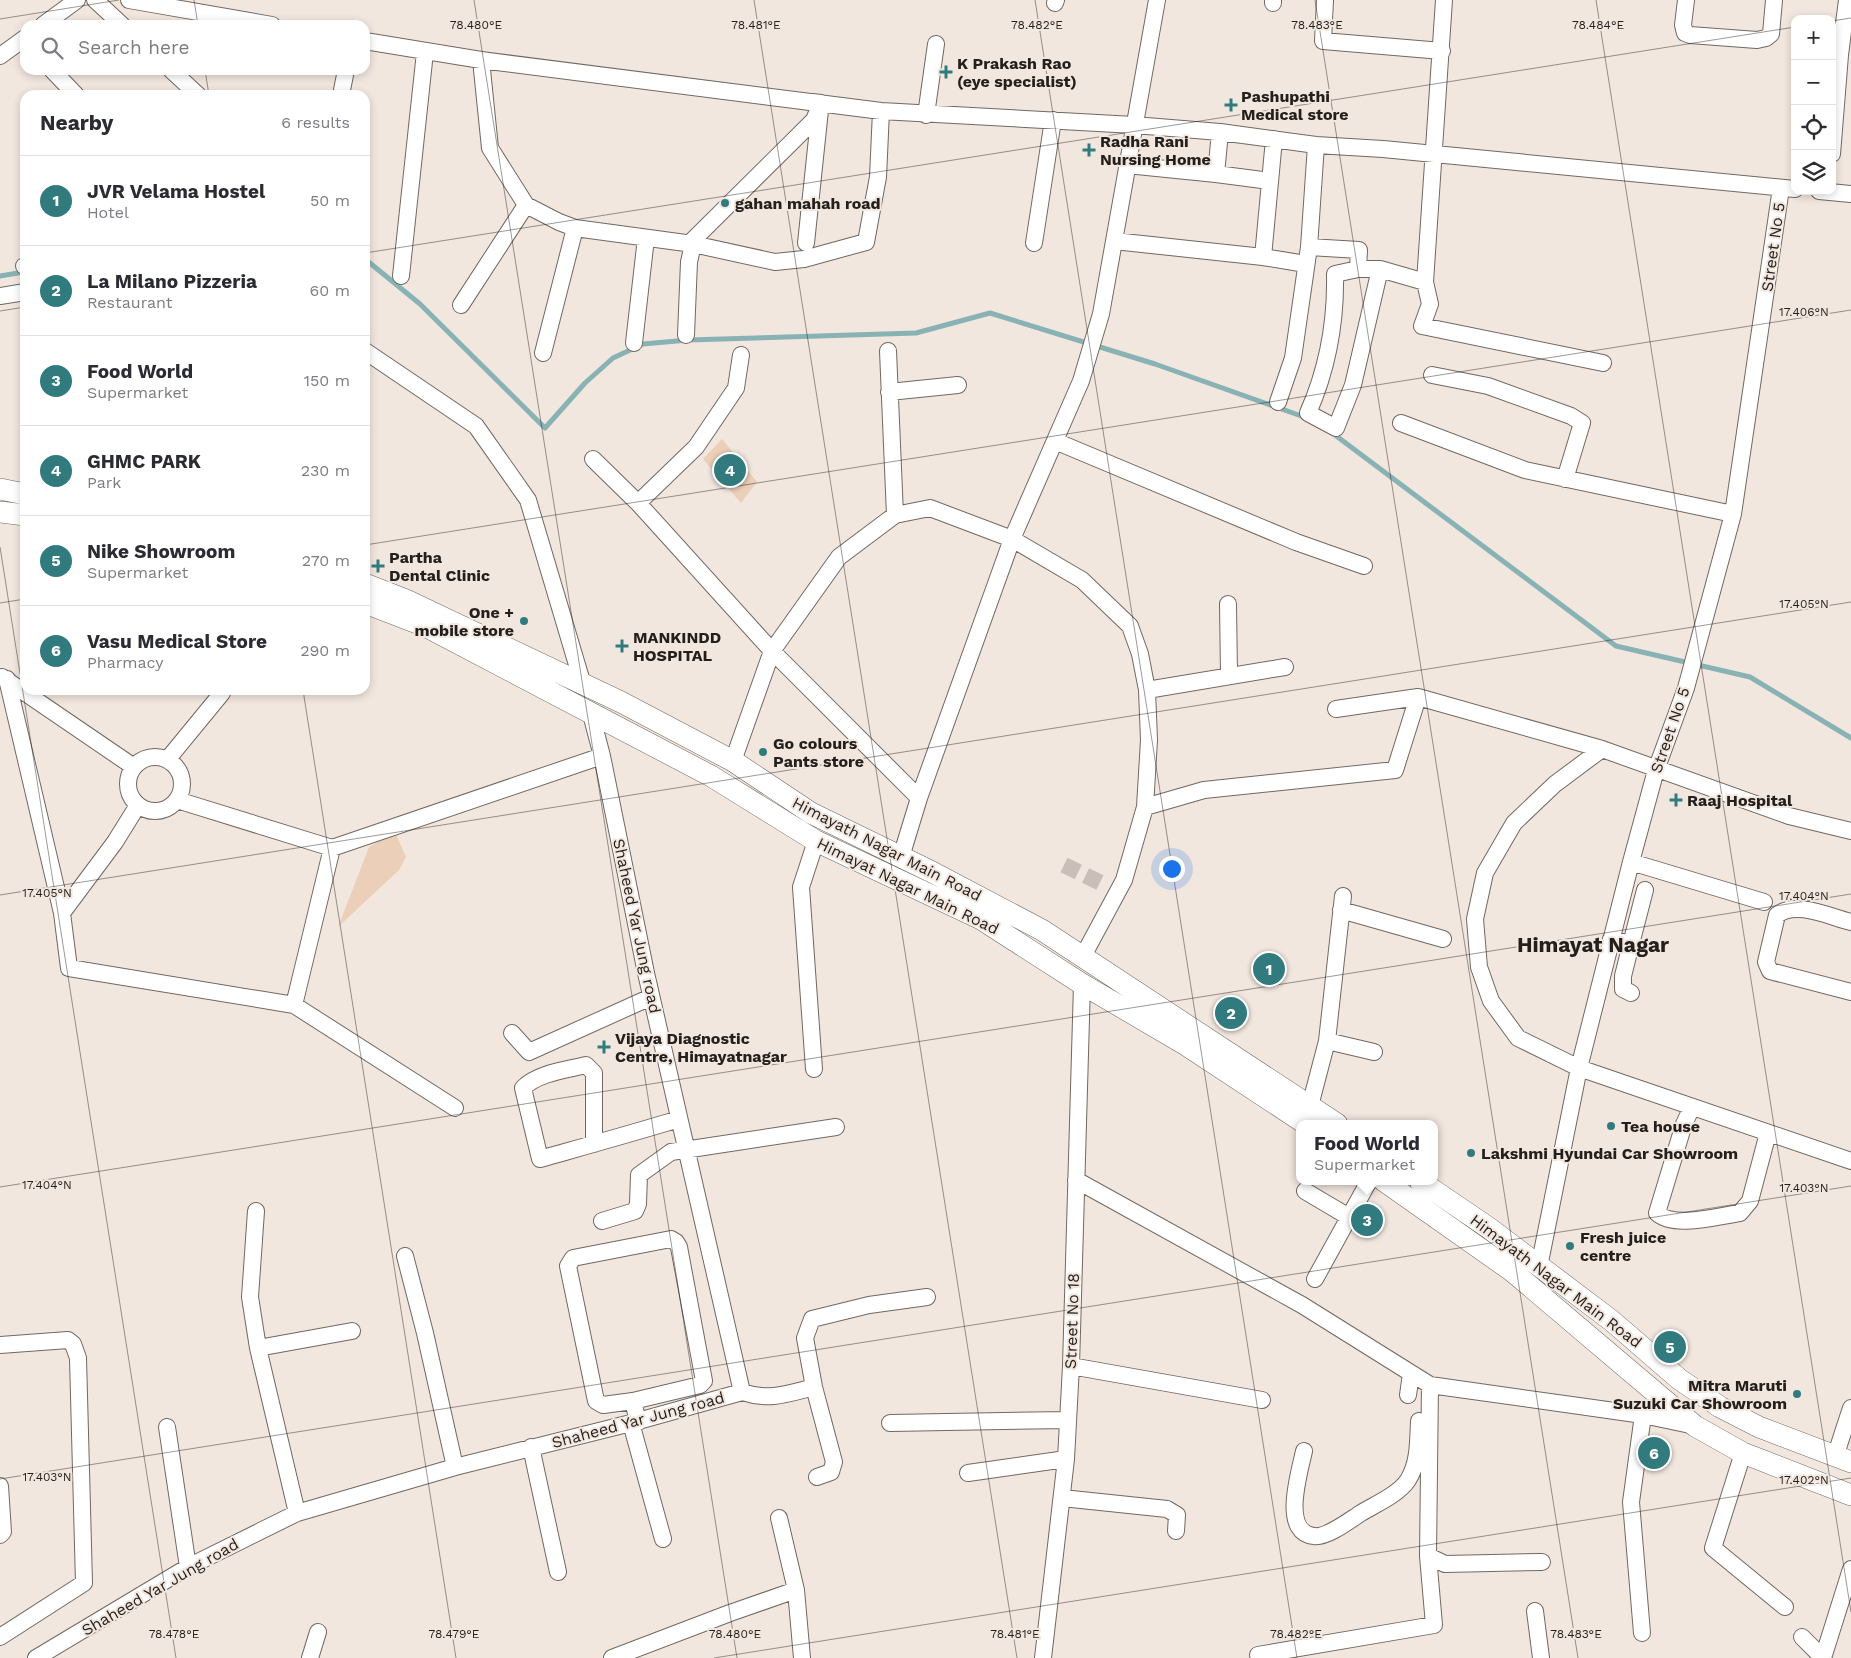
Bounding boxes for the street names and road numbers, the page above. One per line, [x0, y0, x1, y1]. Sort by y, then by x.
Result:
street label: Street No 5 [1757, 201, 1789, 293]
street label: Street No 5 [1646, 685, 1694, 775]
street label: Himayath Nagar Main Road [789, 793, 985, 905]
street label: Himayat Nagar Main Road [814, 834, 1002, 938]
street label: Shaheed Yar Jung road [609, 837, 665, 1015]
street label: Himayath Nagar Main Road [1466, 1210, 1646, 1352]
street label: Street No 18 [1061, 1273, 1083, 1369]
street label: Shaheed Yar Jung road [550, 1388, 726, 1452]
street label: Shaheed Yar Jung road [78, 1534, 242, 1640]

